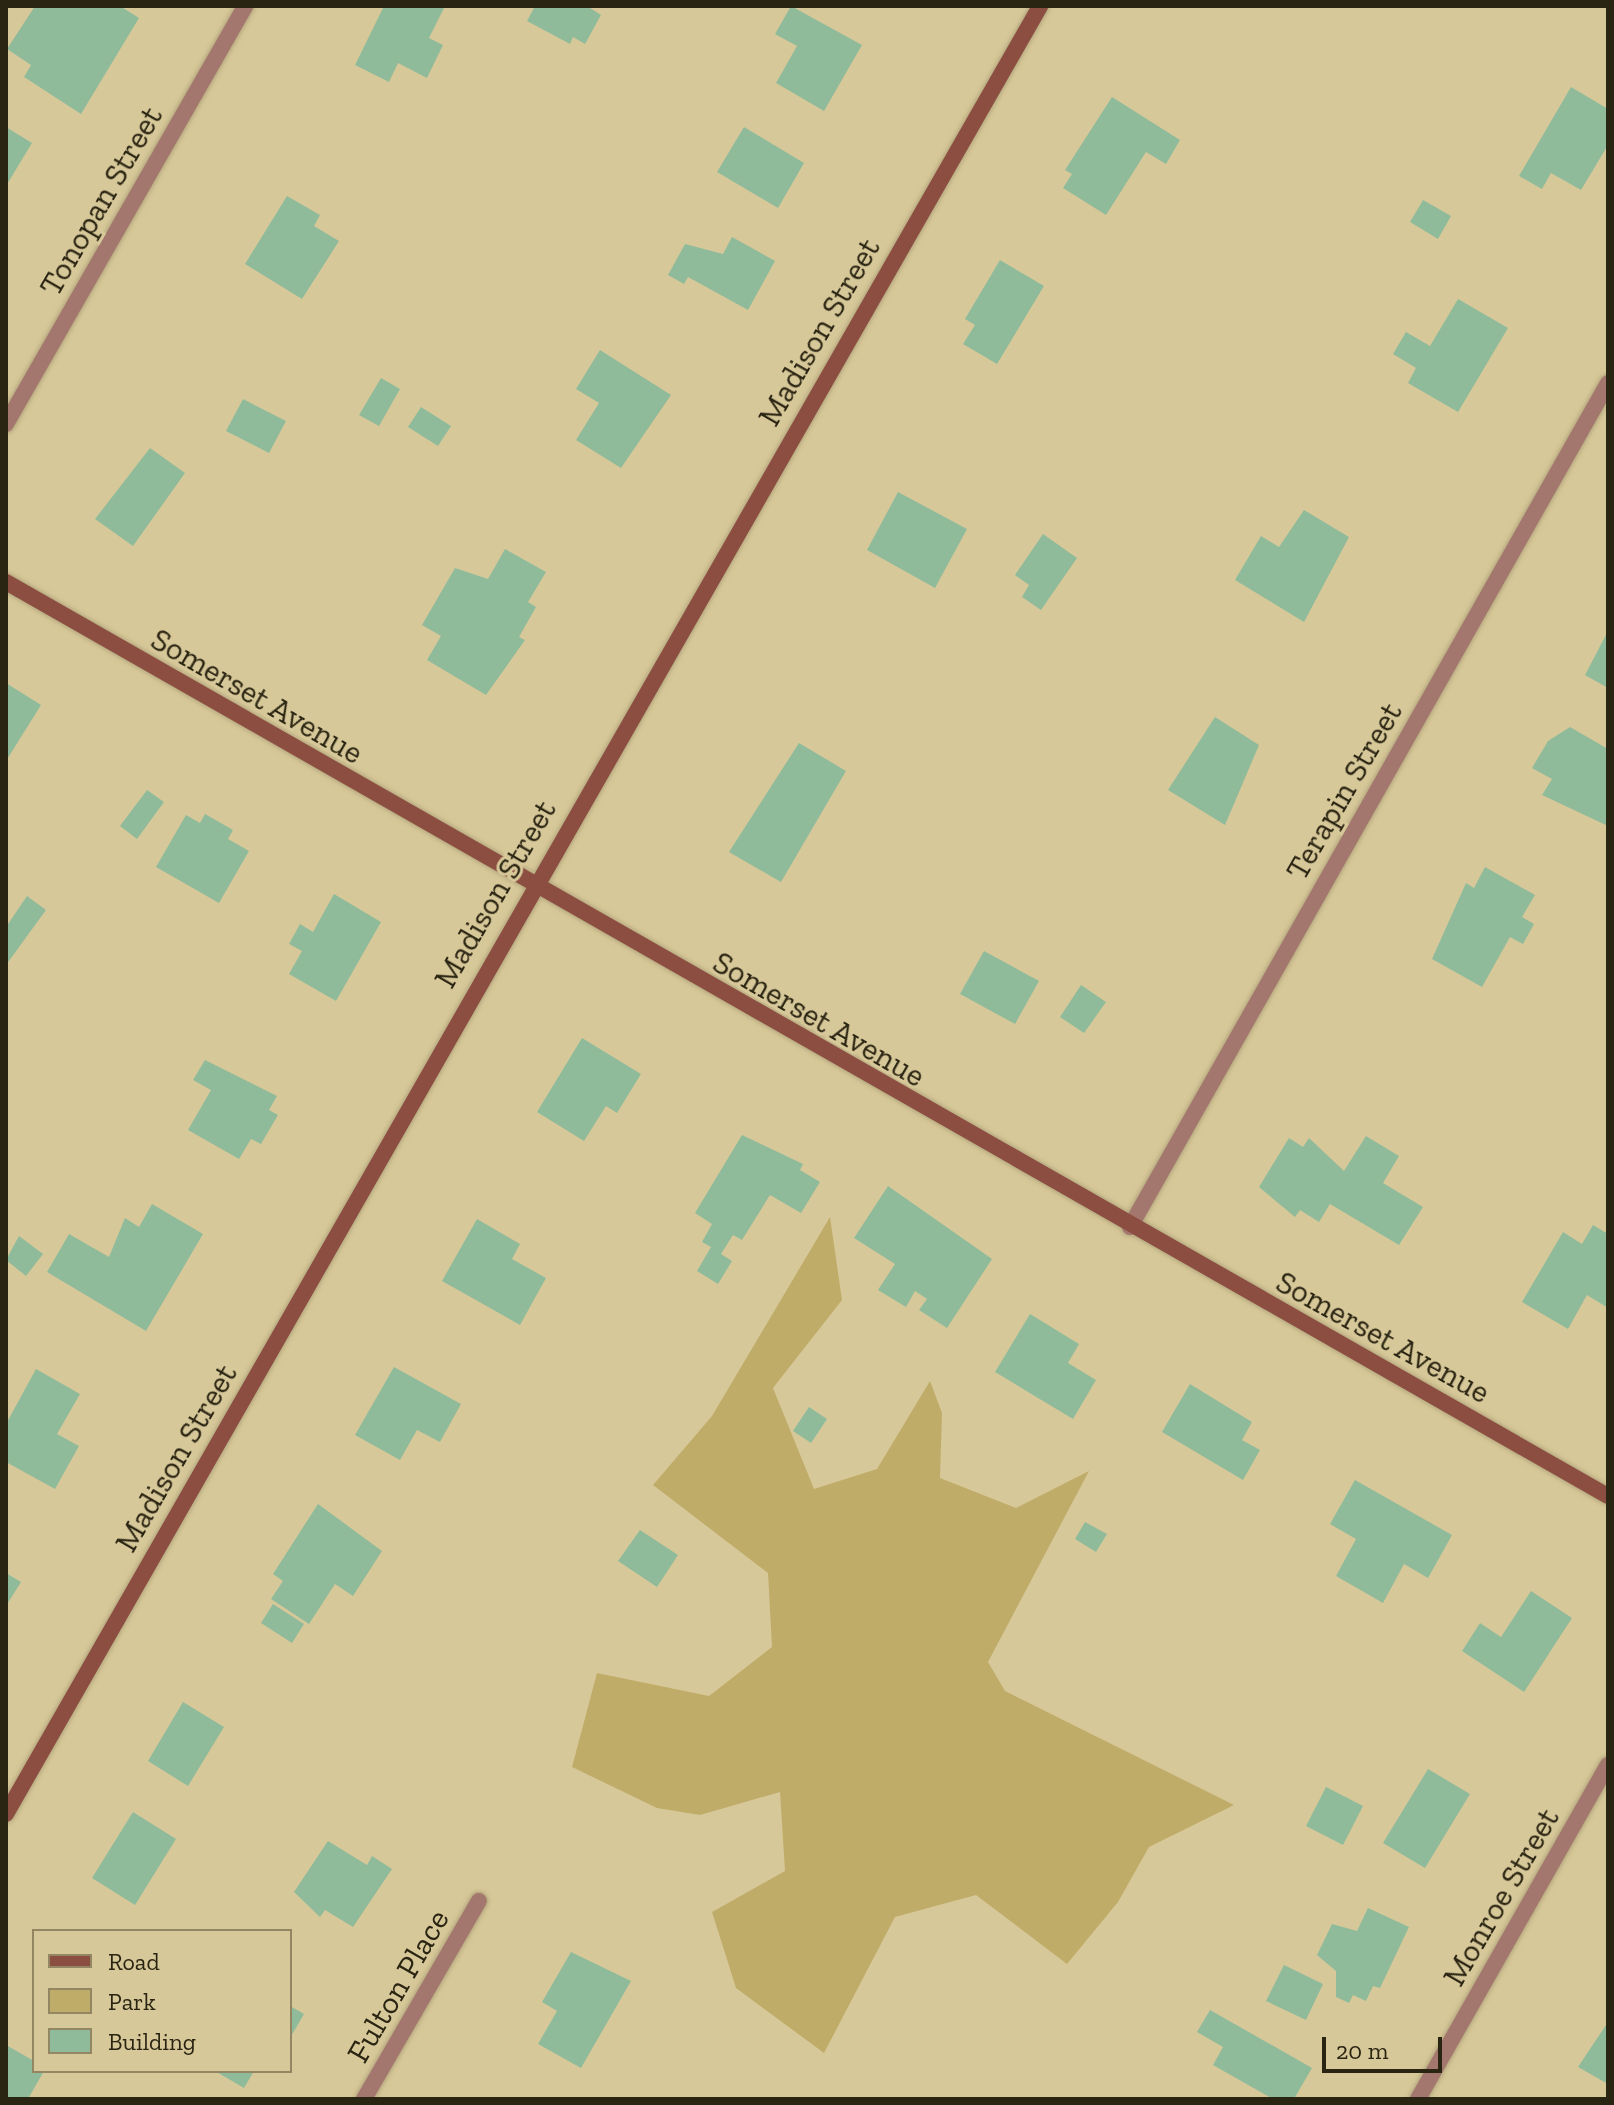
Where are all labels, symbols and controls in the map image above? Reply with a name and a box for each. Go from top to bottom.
street label: Tonopan Street [31,100,171,302]
street label: Madison Street [750,231,888,433]
street label: Somerset Avenue [144,620,370,772]
street label: Terapin Street [1278,696,1410,886]
street label: Madison Street [426,793,564,995]
street label: Somerset Avenue [706,943,932,1095]
street label: Somerset Avenue [1269,1262,1497,1412]
street label: Madison Street [107,1357,245,1559]
street label: Monroe Street [1435,1801,1567,1993]
street label: Fulton Place [339,1903,457,2069]
legend [32,1929,292,2073]
text: Road [108,1947,160,1976]
text: Park [108,1987,156,2016]
scale bar [1326,2021,1446,2071]
text: Building [108,2027,196,2056]
text: 20 m [1336,2036,1388,2065]

